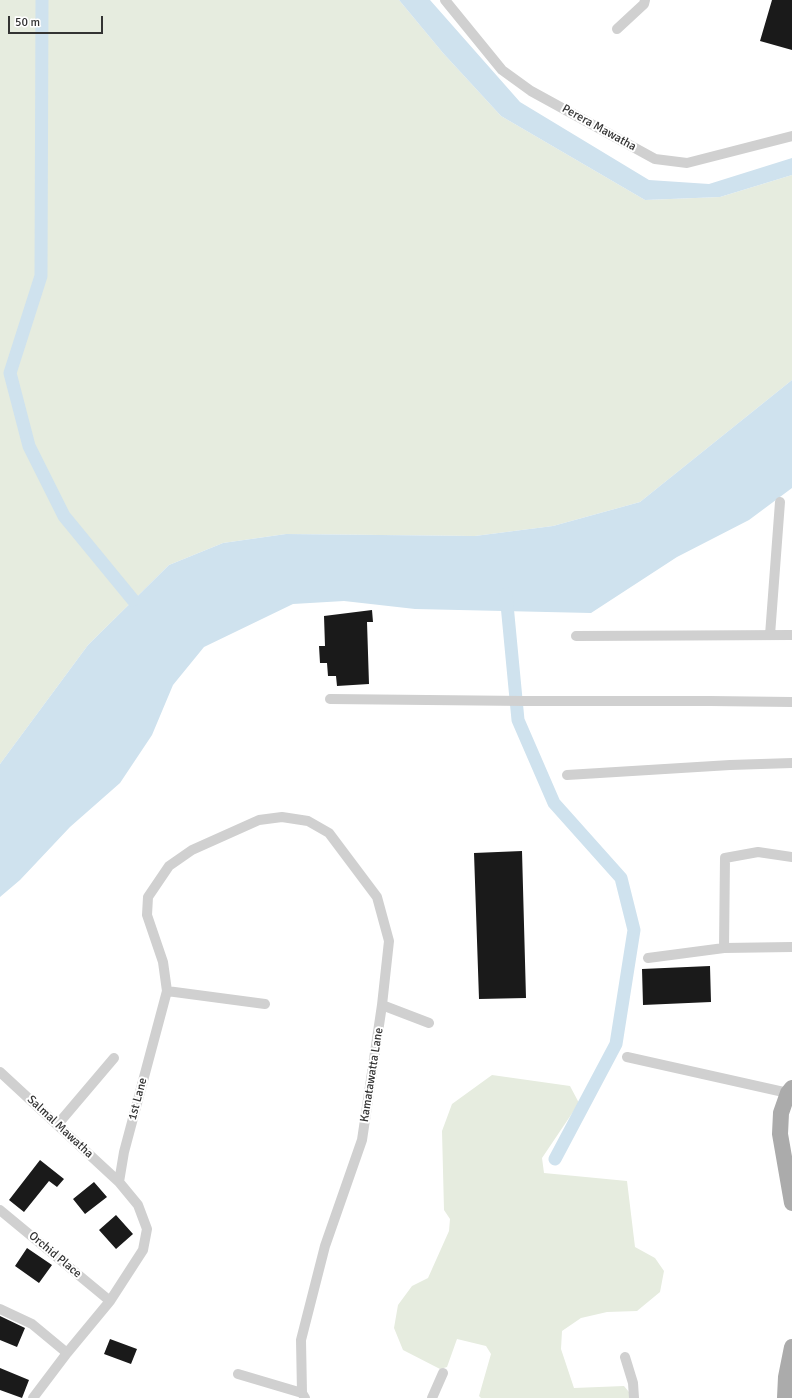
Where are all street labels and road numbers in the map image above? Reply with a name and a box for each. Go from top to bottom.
street label: Perera Mawatha [559,102,639,154]
street label: Kamatawatta Lane [357,1027,387,1123]
street label: 1st Lane [125,1076,151,1122]
street label: Salmal Mawatha [24,1093,96,1161]
street label: Orchid Place [26,1229,84,1281]

